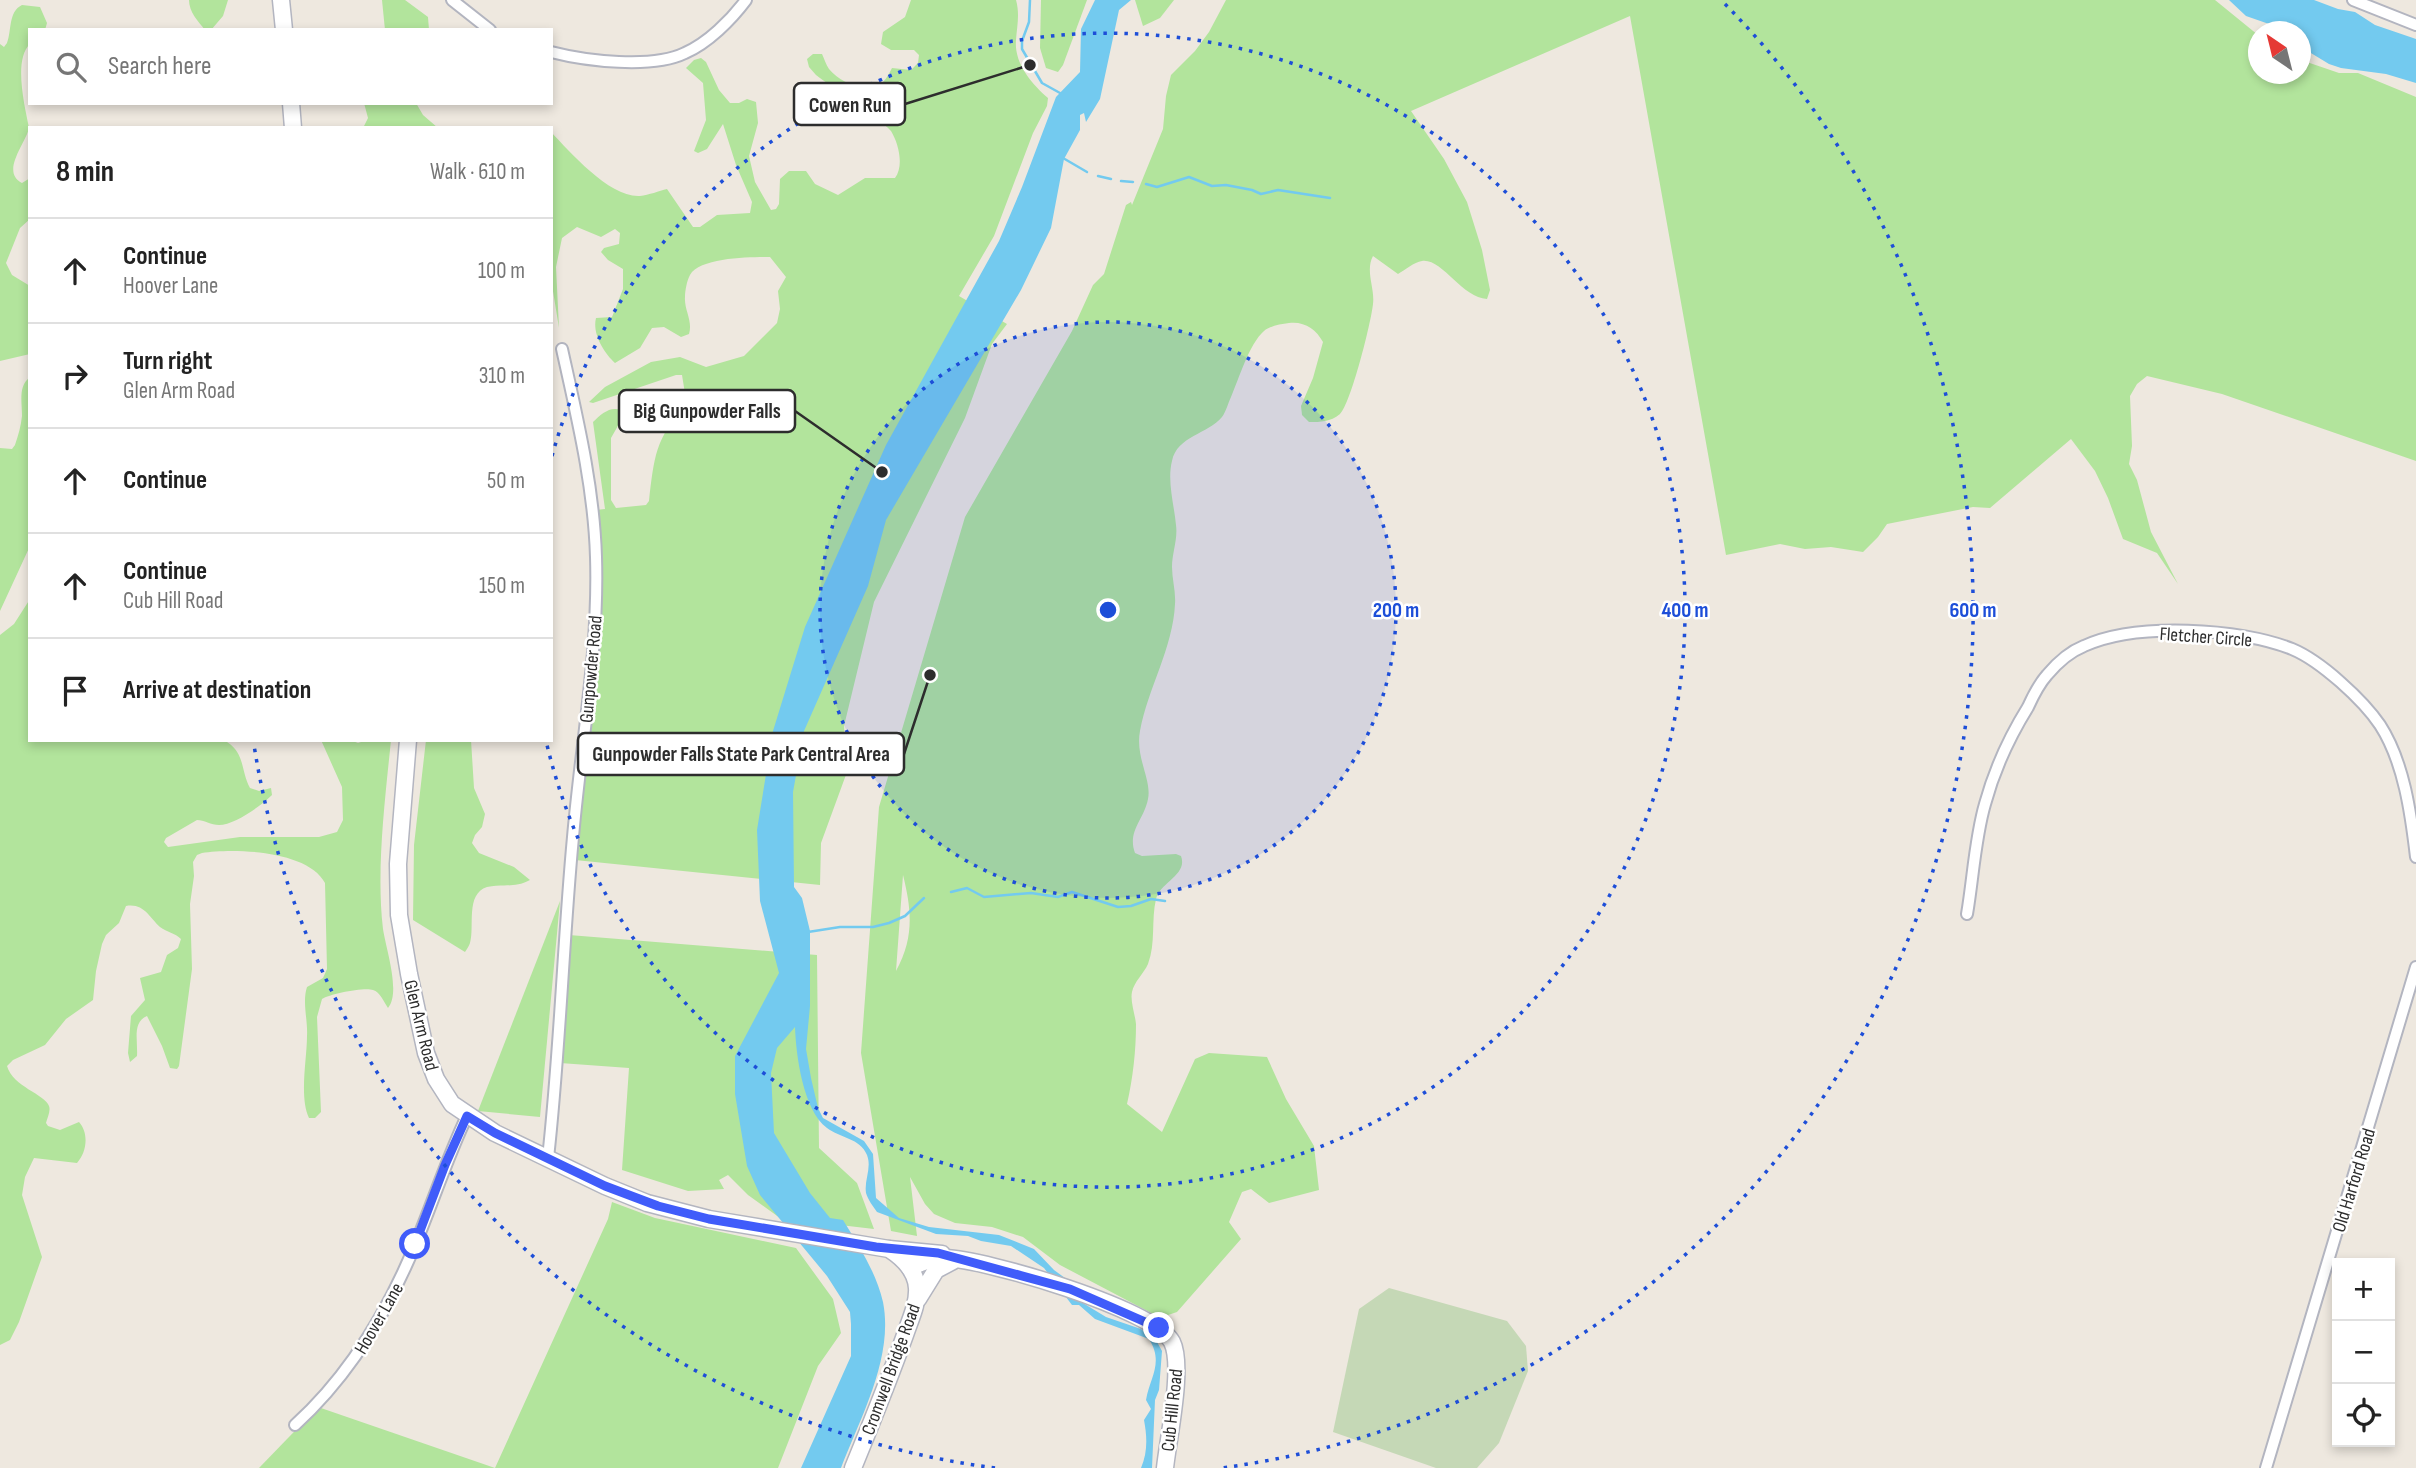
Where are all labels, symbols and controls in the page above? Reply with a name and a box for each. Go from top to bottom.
north arrow [2248,21,2311,84]
search box [28,28,553,105]
icon: search [52,48,90,86]
text: Search here [108,51,211,82]
callout: Cowen Run [794,83,905,125]
text: Cowen Run [809,93,891,118]
text: 8 min [56,154,114,190]
text: Walk · 610 m [430,158,525,186]
text: Continue [123,241,207,272]
icon: ahead [56,252,94,290]
text: 100 m [478,257,525,285]
text: Hoover Lane [123,272,218,300]
text: Turn right [123,346,212,377]
icon: right [56,357,94,395]
text: 310 m [479,362,525,390]
text: Glen Arm Road [123,377,235,405]
callout: Big Gunpowder Falls [619,390,795,432]
text: Big Gunpowder Falls [633,399,781,424]
icon: ahead [56,462,94,500]
text: Continue [123,465,207,496]
text: 50 m [487,467,525,495]
text: Continue [123,556,207,587]
icon: ahead [56,567,94,605]
text: 150 m [479,572,525,600]
text: Cub Hill Road [123,587,223,615]
centre of rings [1096,598,1120,622]
text: 200 m [1373,598,1419,623]
text: 400 m [1662,598,1708,623]
text: 600 m [1949,598,1997,623]
street label: Gunpowder Road [575,615,608,724]
street label: Fletcher Circle [2159,623,2253,652]
icon: arrive [56,672,94,710]
text: Arrive at destination [123,675,311,706]
callout: Gunpowder Falls State Park Central Area [578,733,904,775]
text: Gunpowder Falls State Park Central Area [592,742,890,767]
street label: Glen Arm Road [398,978,443,1073]
street label: Old Harford Road [2328,1126,2381,1235]
route start [399,1228,430,1259]
map controls [2332,1258,2395,1447]
button: + [2332,1258,2395,1321]
street label: Hoover Lane [350,1279,409,1359]
street label: Cromwell Bridge Road [857,1301,926,1438]
route end [1143,1312,1174,1343]
button: − [2332,1321,2395,1384]
street label: Cub Hill Road [1157,1368,1188,1453]
button: locate [2332,1384,2395,1447]

